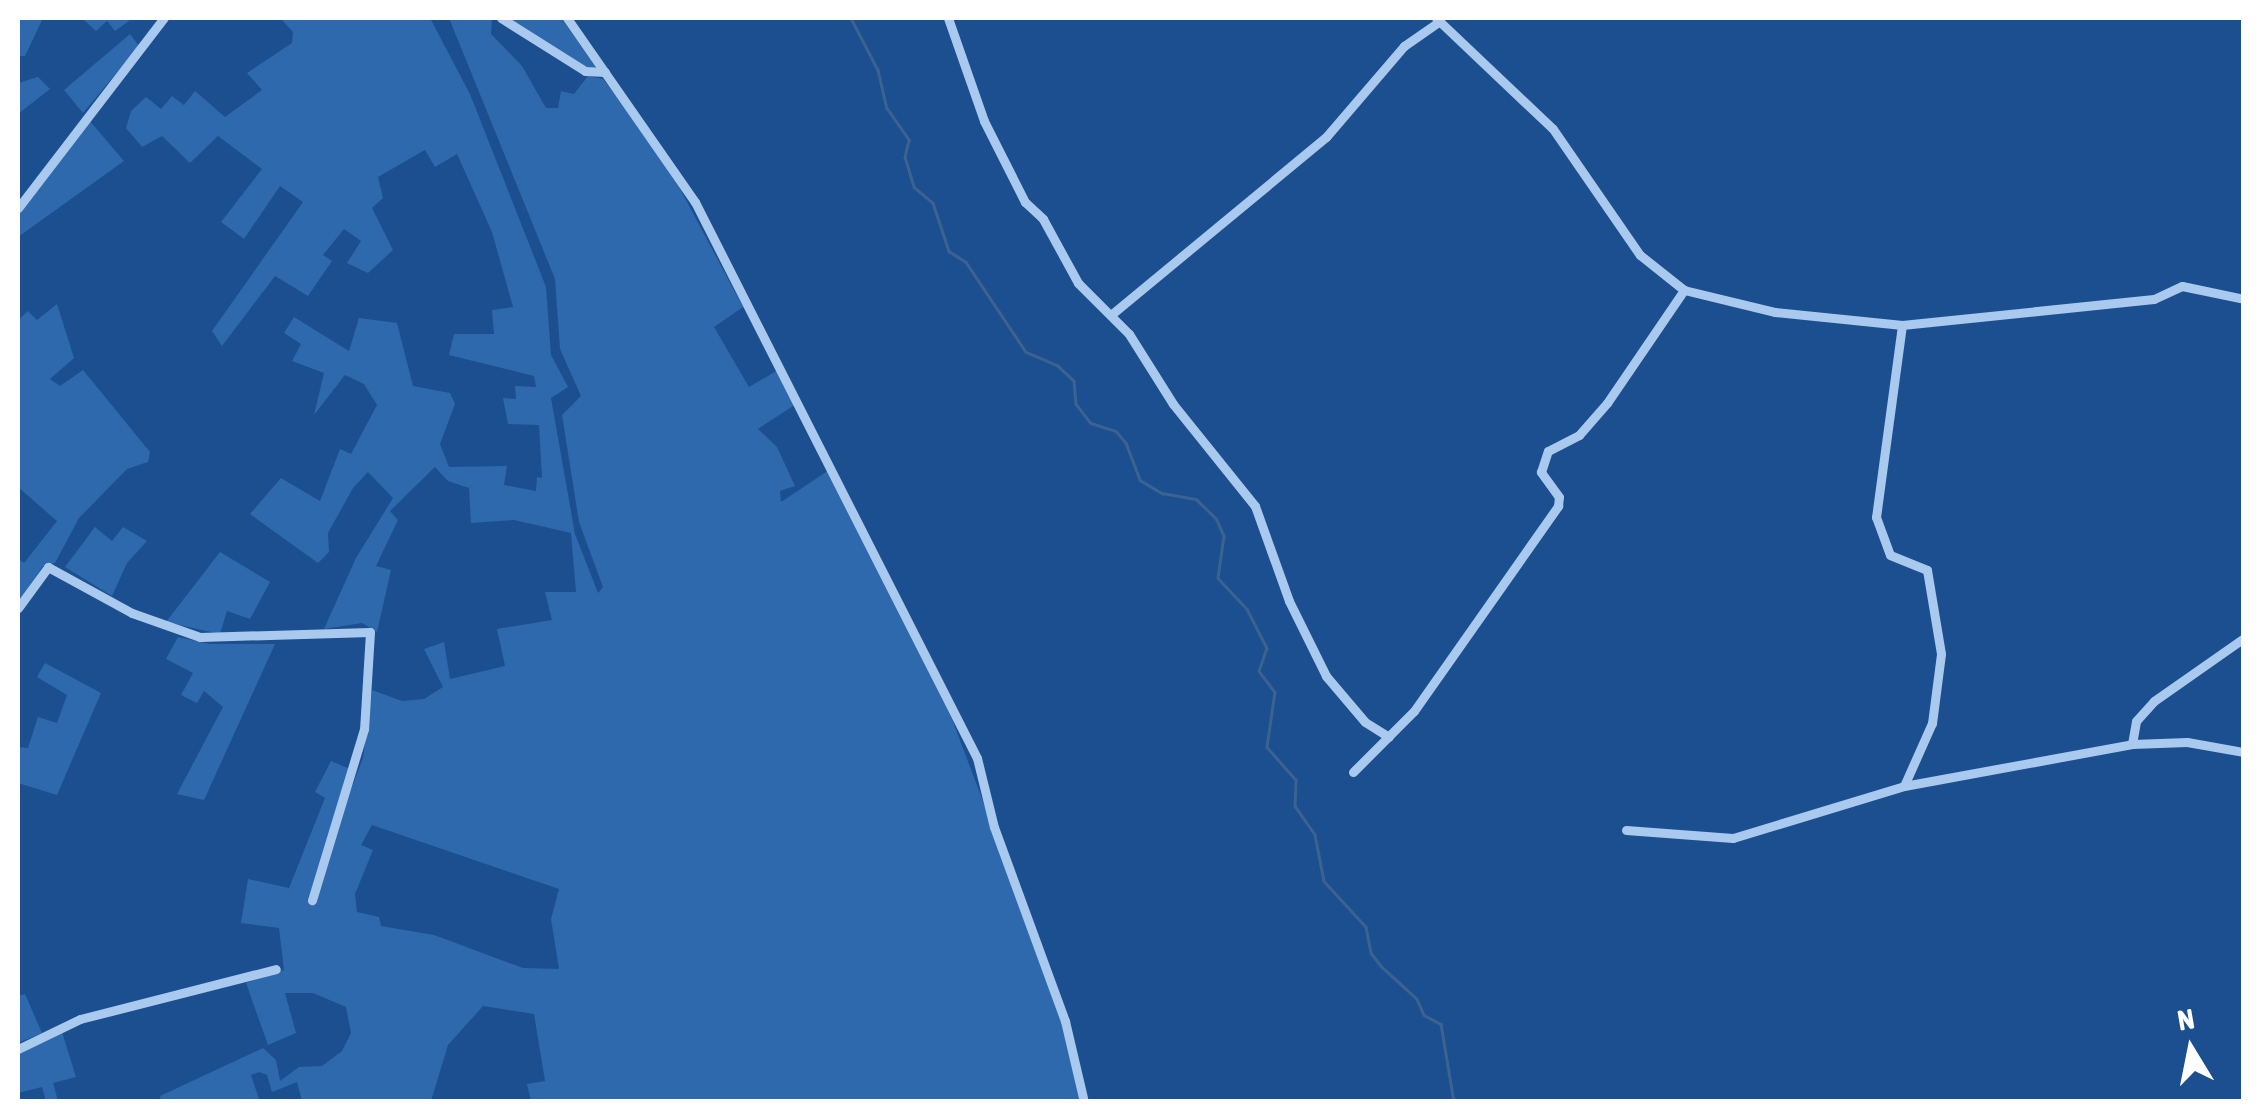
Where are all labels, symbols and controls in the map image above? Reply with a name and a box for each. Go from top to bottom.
north arrow [2141,999,2241,1099]
text: N [2175,1002,2197,1037]

